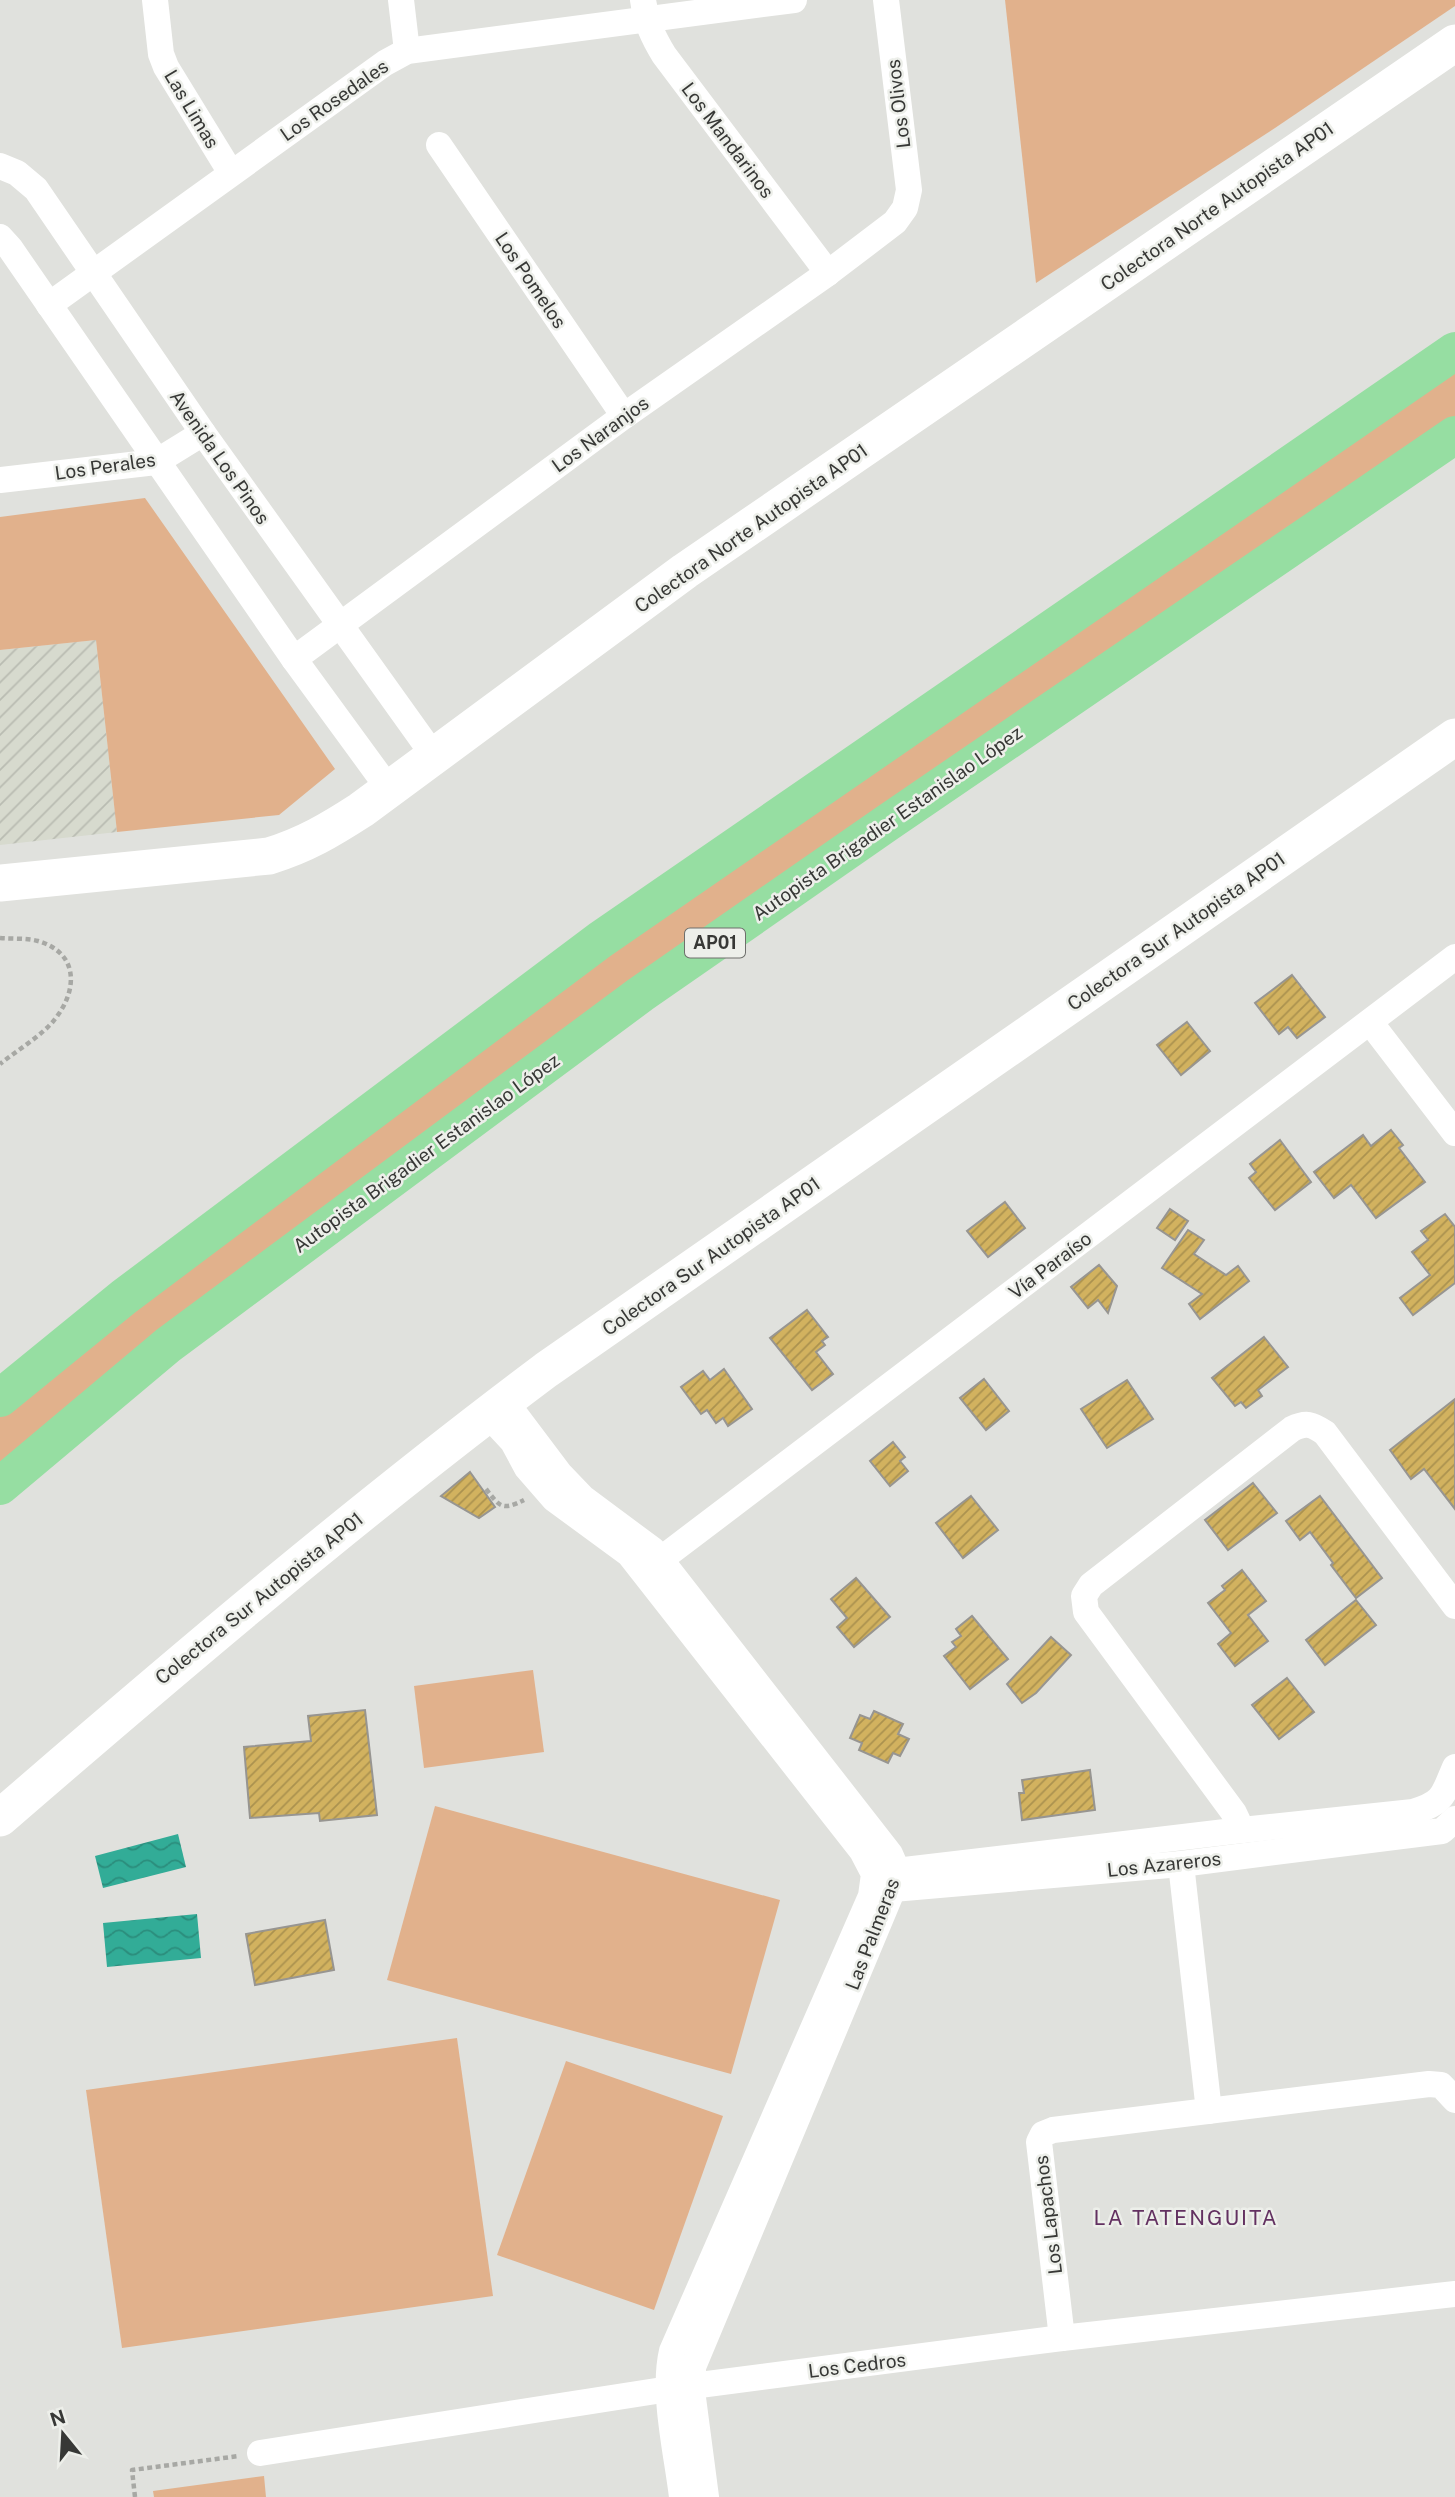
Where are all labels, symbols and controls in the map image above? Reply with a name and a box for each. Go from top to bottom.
street label: Los Rosedales [276,55,392,145]
street label: Los Olivos [882,58,914,150]
street label: Las Limas [160,66,224,152]
street label: Los Mandarinos [677,78,779,202]
street label: Colectora Norte Autopista AP01 [1096,117,1338,295]
street label: Los Pomelos [491,228,571,332]
street label: Avenida Los Pinos [166,386,274,528]
street label: Los Naranjos [547,392,653,476]
street label: Colectora Norte Autopista AP01 [630,439,872,617]
street label: Los Perales [53,448,157,484]
street label: Autopista Brigadier Estanislao López [748,721,1026,925]
street label: Colectora Sur Autopista AP01 [1063,847,1289,1015]
road number: AP01 [685,928,745,958]
street label: Autopista Brigadier Estanislao López [289,1049,563,1257]
street label: Colectora Sur Autopista AP01 [598,1172,824,1340]
street label: Vía Paraíso [1005,1227,1095,1303]
street label: Colectora Sur Autopista AP01 [151,1507,367,1689]
street label: Los Azareros [1106,1847,1222,1881]
street label: Las Palmeras [841,1875,903,1993]
street label: Los Lapachos [1030,2154,1066,2276]
district label: LA TATENGUITA [1093,2205,1279,2230]
street label: Los Cedros [807,2348,907,2382]
north arrow [28,2399,98,2469]
text: N [47,2405,68,2431]

